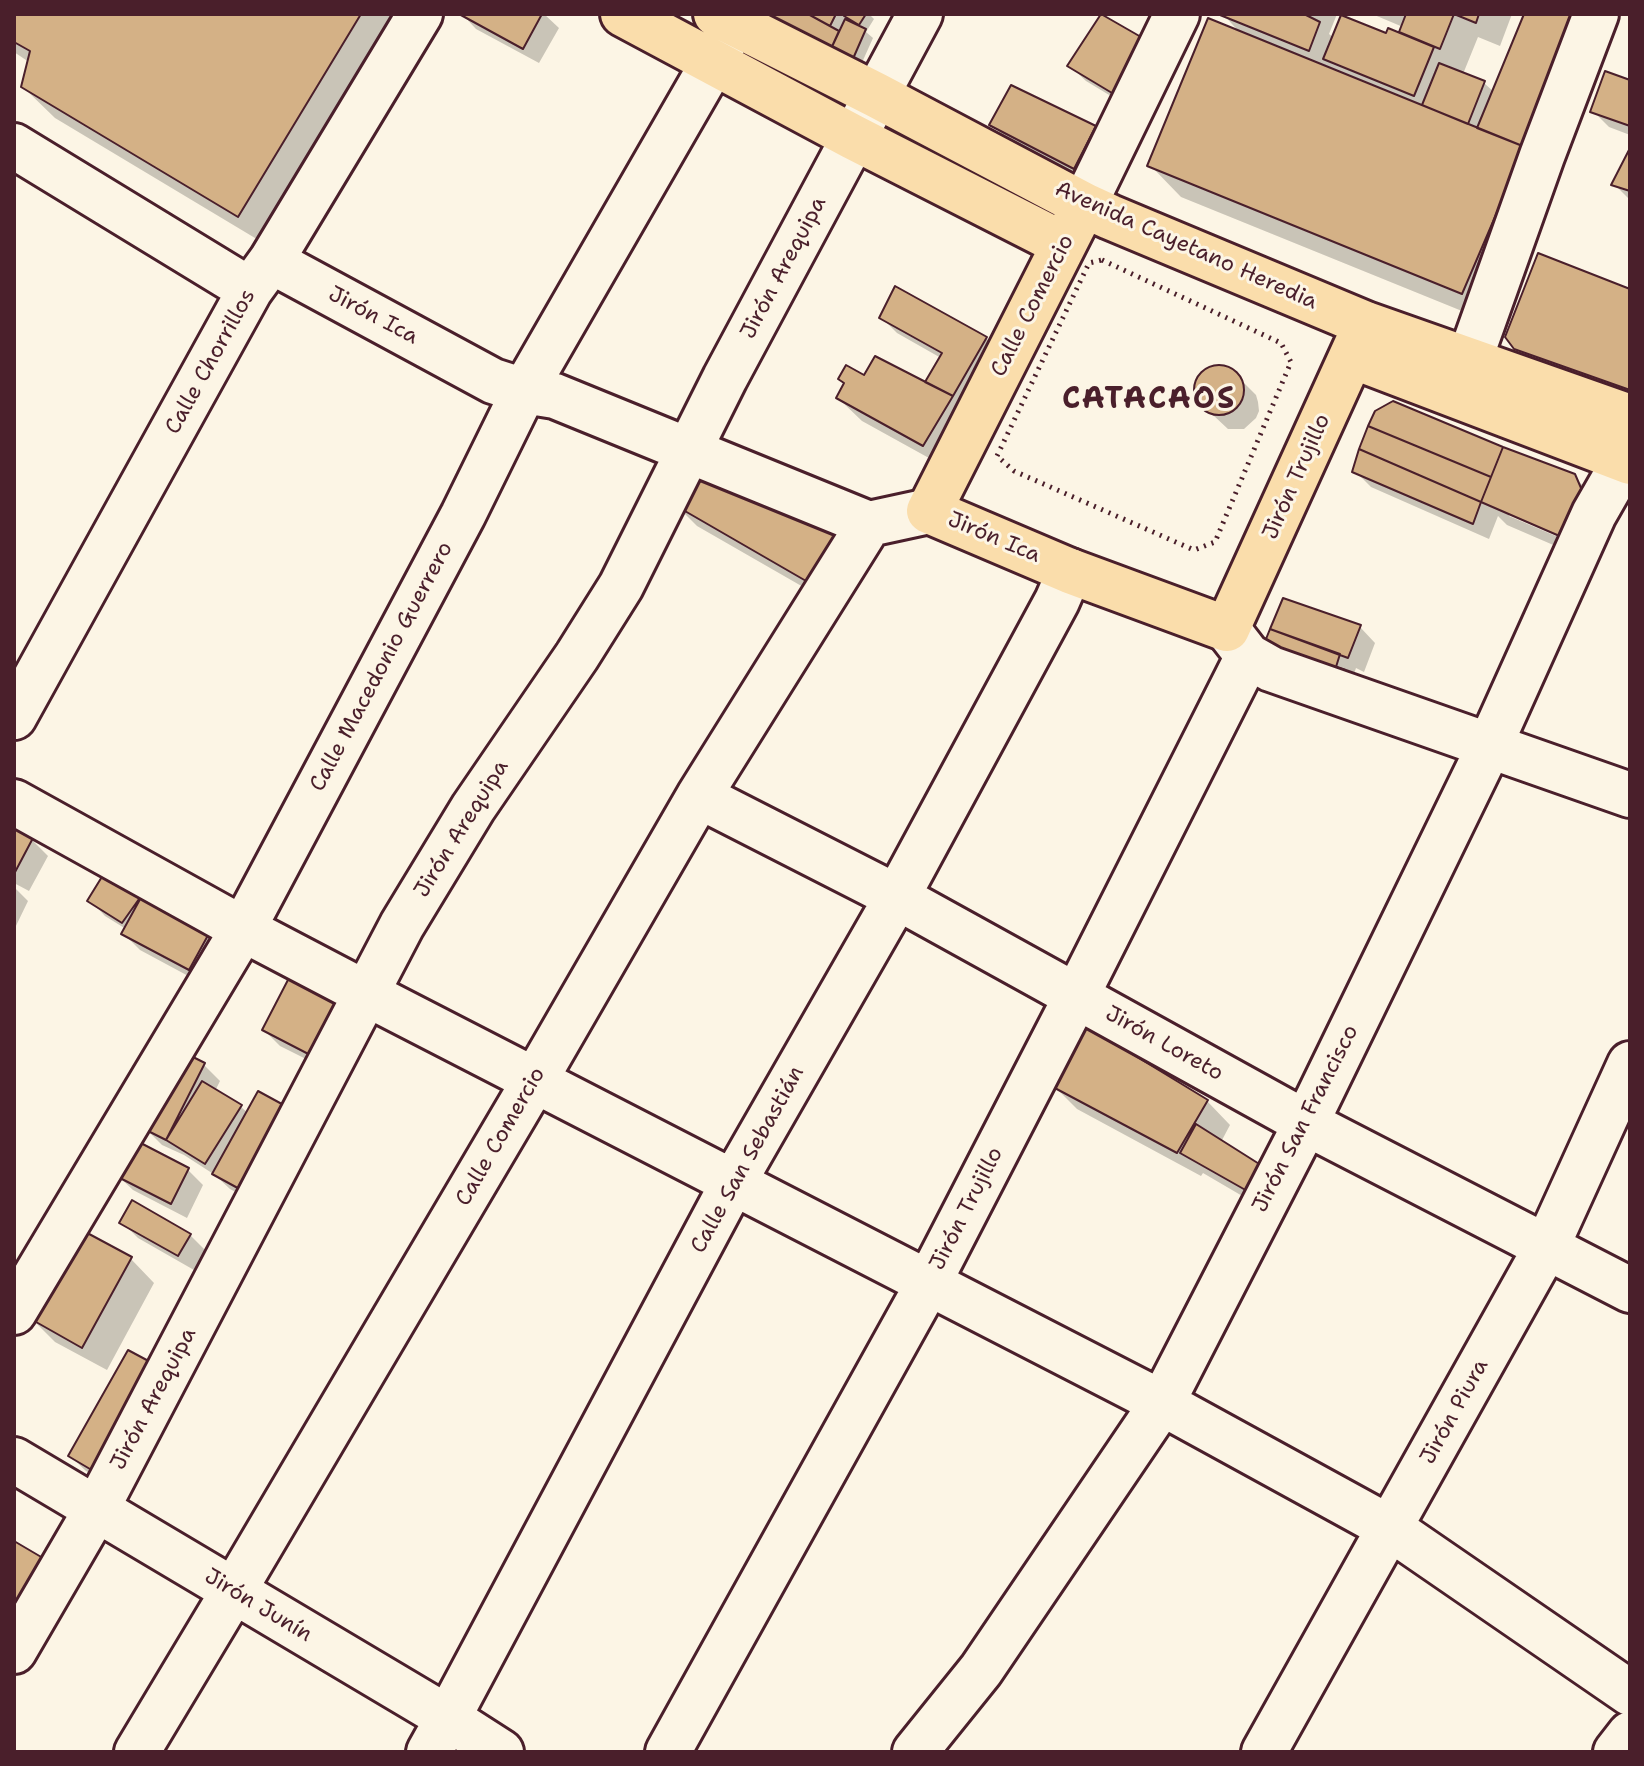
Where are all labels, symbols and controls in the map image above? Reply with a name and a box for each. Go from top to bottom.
street label: Avenida Cayetano Heredia [1051,176,1321,316]
street label: Jirón Arequipa [735,192,833,344]
street label: Calle Comercio [986,231,1080,381]
street label: Jirón Ica [324,281,422,351]
street label: Calle Chorrillos [160,285,262,439]
district label: CATACAOS [1062,382,1236,418]
street label: Jirón Trujillo [1258,410,1336,544]
street label: Jirón Ica [944,507,1044,569]
street label: Calle Macedonio Guerrero [305,538,459,796]
street label: Jirón Arequipa [409,755,515,903]
street label: Jirón Loreto [1101,1001,1227,1087]
street label: Jirón San Francisco [1247,1021,1365,1217]
street label: Calle San Sebastián [686,1062,810,1258]
street label: Calle Comercio [451,1063,551,1211]
street label: Jirón Trujillo [925,1143,1009,1275]
street label: Jirón Arequipa [105,1323,203,1475]
street label: Jirón Piura [1415,1355,1495,1469]
street label: Jirón Junín [200,1564,316,1648]

